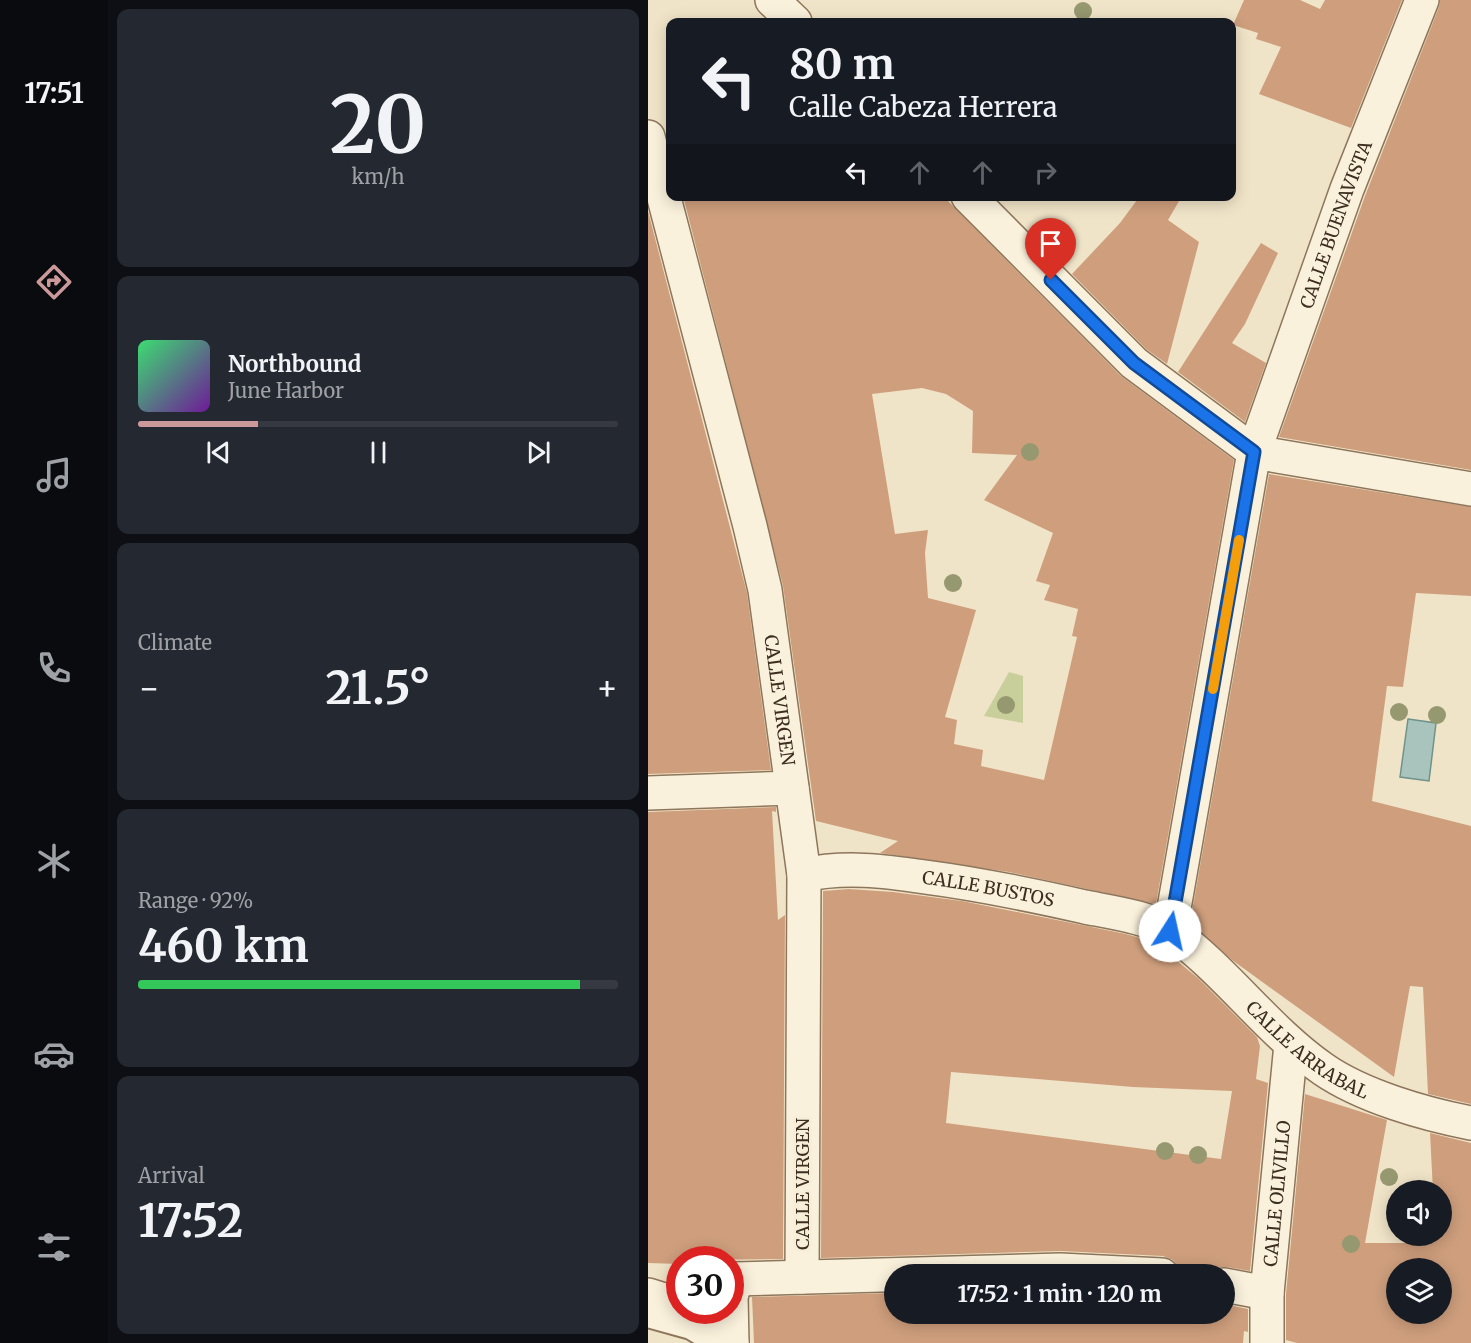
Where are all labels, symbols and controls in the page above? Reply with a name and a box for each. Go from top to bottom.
text: 80 m [789,38,895,90]
icon: left [690,42,768,120]
text: 17:51 [24,76,84,110]
text: 20 [330,76,426,174]
text: Calle Cabeza Herrera [789,90,1058,124]
street label: CALLE BUENAVISTA [1294,137,1377,311]
icon: left [840,156,873,189]
icon: ahead [903,156,936,189]
icon: ahead [966,156,999,189]
icon: right [1029,156,1062,189]
text: km/h [352,164,404,189]
pin [1025,218,1076,280]
icon: arrive [1034,227,1067,260]
icon: directions [33,261,75,303]
text: Northbound [228,350,361,378]
text: June Harbor [228,378,344,403]
icon: previous [202,436,235,469]
icon: pause [362,436,395,469]
icon: next [522,436,555,469]
icon: music [33,454,75,496]
text: Climate [138,630,212,655]
street label: CALLE VIRGEN [760,633,800,767]
icon: phone [33,647,75,689]
text: 21.5° [326,660,430,716]
text: − [138,668,160,709]
text: + [596,668,618,709]
icon: climate [33,840,75,882]
street label: CALLE BUSTOS [921,865,1057,911]
text: Range · 92% [138,888,253,913]
position arrow [1138,899,1202,963]
text: 460 km [138,918,309,974]
street label: CALLE ARRABAL [1242,995,1372,1103]
icon: car [33,1033,75,1075]
street label: CALLE VIRGEN [791,1118,814,1250]
street label: CALLE OLIVILLO [1258,1119,1295,1268]
text: Arrival [138,1163,205,1188]
map controls [1386,1180,1452,1324]
button: sound [1386,1180,1452,1246]
text: 17:52 [138,1193,243,1249]
icon: filters [33,1226,75,1268]
speed limit sign: 30 [666,1246,744,1324]
button: layers [1386,1258,1452,1324]
text: 17:52 · 1 min · 120 m [957,1280,1162,1308]

